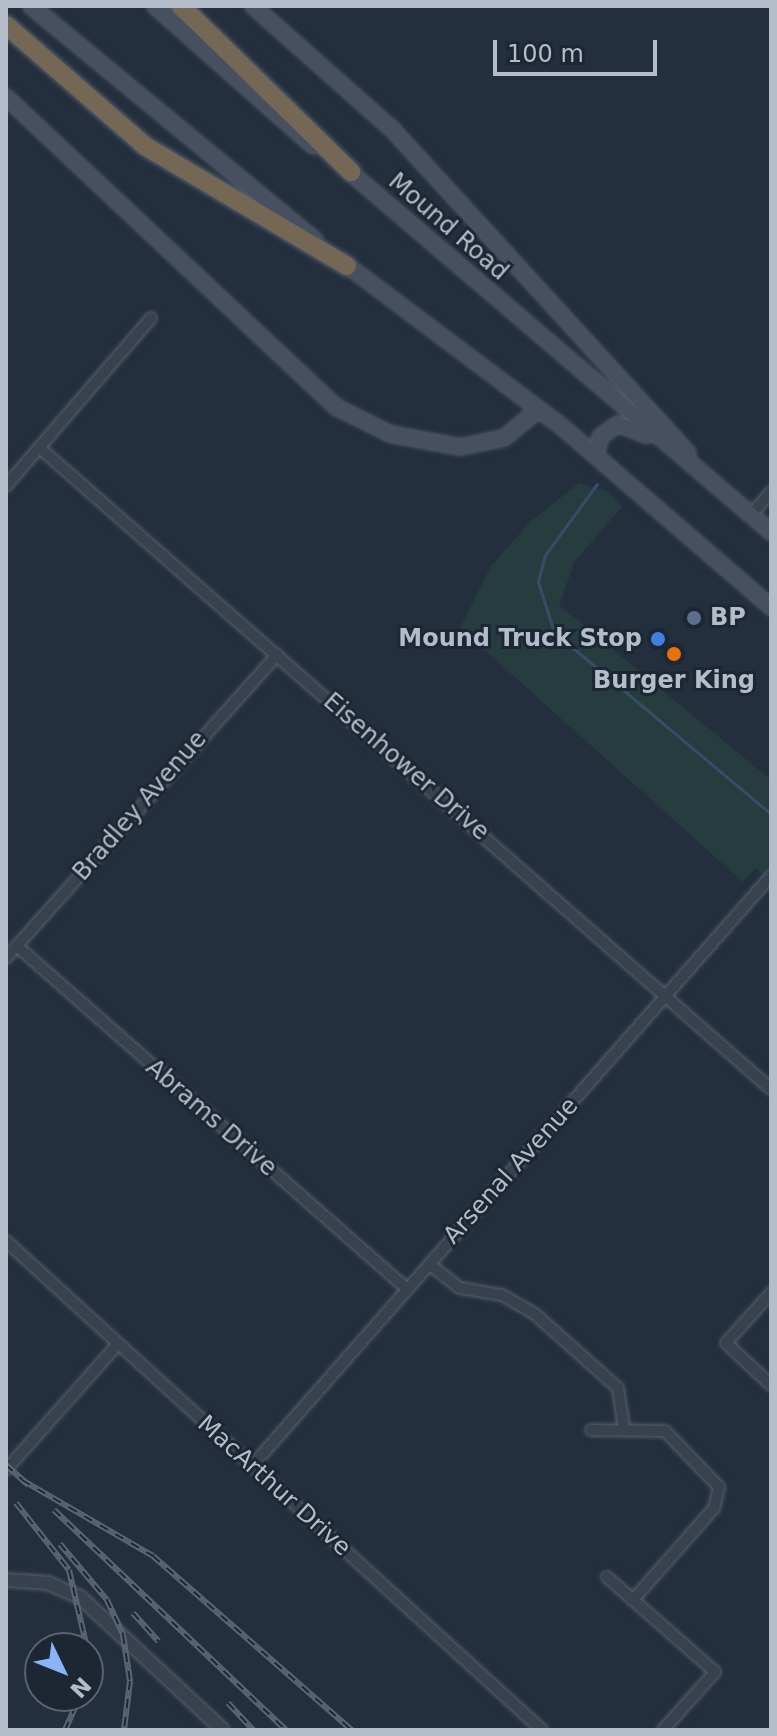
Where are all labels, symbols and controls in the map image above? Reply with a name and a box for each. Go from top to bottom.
scale bar [497,24,661,74]
text: 100 m [507,40,584,68]
street label: Mound Road [382,167,514,287]
place label: BP [710,604,746,632]
marker: BP [685,609,703,627]
place label: Mound Truck Stop [398,625,642,653]
marker: Mound Truck Stop [649,630,667,648]
marker: Burger King [665,645,683,663]
place label: Burger King [593,667,755,695]
street label: Eisenhower Drive [317,687,495,847]
street label: Bradley Avenue [67,725,213,887]
street label: Abrams Drive [140,1053,282,1183]
street label: Arsenal Avenue [438,1092,584,1250]
street label: MacArthur Drive [191,1410,357,1562]
north arrow [24,1632,104,1712]
text: N [65,1672,96,1703]

